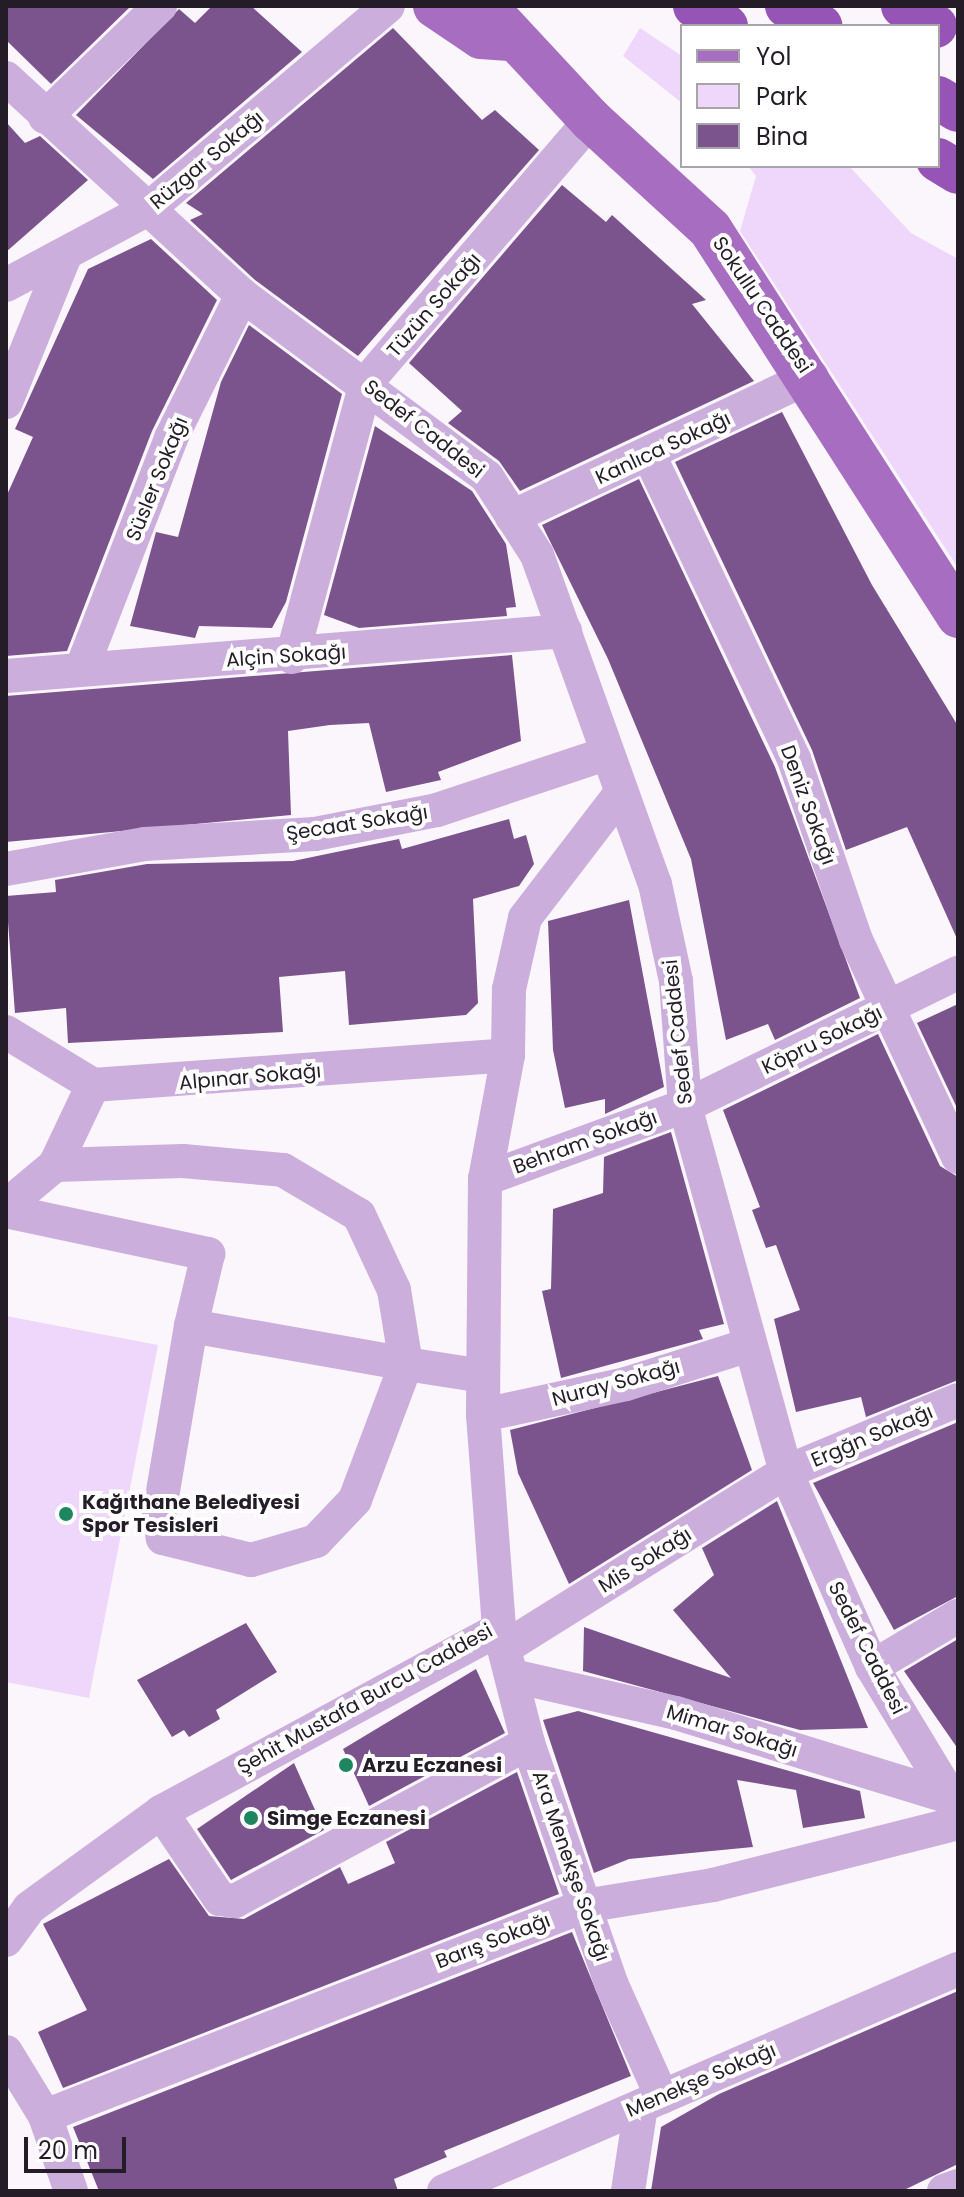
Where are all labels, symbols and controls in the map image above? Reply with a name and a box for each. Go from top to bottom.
legend [680,24,940,168]
text: Yol [756,40,791,73]
text: Park [756,80,807,113]
street label: Rüzgar Sokağı [145,106,269,214]
text: Bina [756,120,808,153]
street label: Sokullu Caddesi [707,232,817,378]
street label: Tüzün Sokağı [382,248,486,362]
street label: Sedef Caddesi [359,375,489,483]
street label: Kanlıca Sokağı [592,406,734,490]
street label: Süsler Sokağı [121,413,193,545]
street label: Alçin Sokağı [225,640,347,672]
street label: Deniz Sokağı [775,742,841,868]
street label: Şecaat Sokağı [285,800,429,846]
street label: Sedef Caddesi [658,958,698,1106]
street label: Köpru Sokağı [758,1001,886,1079]
street label: Alpınar Sokağı [178,1059,322,1095]
street label: Behram Sokağı [510,1105,660,1179]
street label: Nuray Sokağı [550,1354,682,1412]
street label: Ergğn Sokağı [808,1400,936,1472]
place label: Kağıthane Belediyesi Spor Tesisleri [82,1490,300,1537]
marker: Kağıthane Belediyesi Spor Tesisleri [57,1505,75,1523]
street label: Mis Sokağı [594,1522,696,1598]
street label: Sedef Caddesi [823,1578,911,1718]
street label: Şehit Mustafa Burcu Caddesi [233,1619,497,1779]
street label: Mimar Sokağı [664,1700,800,1762]
place label: Arzu Eczanesi [362,1753,502,1777]
marker: Arzu Eczanesi [337,1756,355,1774]
street label: Ara Menekşe Sokağı [527,1768,615,1964]
place label: Simge Eczanesi [267,1806,426,1830]
marker: Simge Eczanesi [242,1809,260,1827]
street label: Barış Sokağı [432,1908,554,1974]
street label: Menekşe Sokağı [623,2038,779,2122]
scale bar [28,2121,130,2171]
text: 20 m [38,2134,98,2167]

